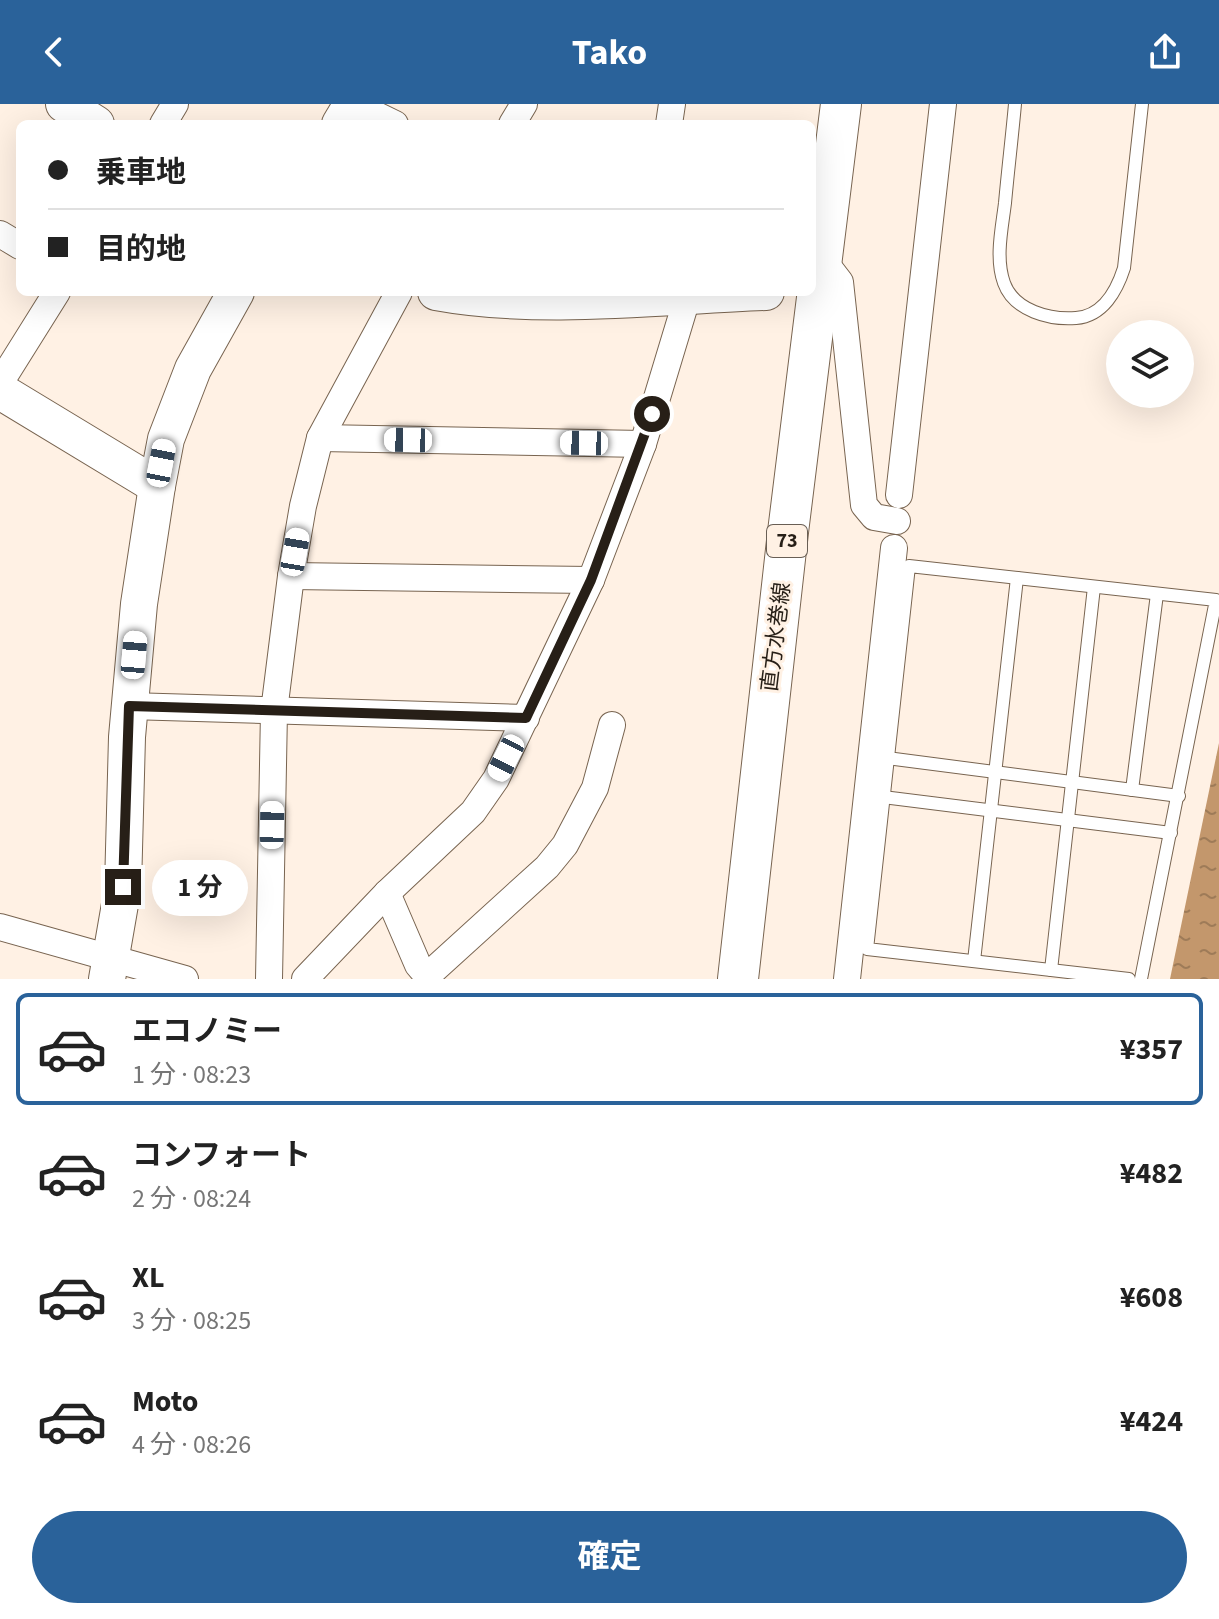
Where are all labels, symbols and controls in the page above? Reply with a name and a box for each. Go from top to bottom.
text: Tako [572,27,647,78]
icon: back [32,30,76,74]
icon: share [1143,30,1187,74]
text: 乗車地 [96,151,186,194]
text: 目的地 [96,228,186,271]
map controls [1106,320,1194,408]
button: layers [1106,320,1194,408]
route start [634,396,670,432]
car [384,428,432,452]
car [560,431,608,455]
car [145,437,177,489]
road number: 73 [767,525,807,557]
car [279,526,311,578]
street label: 直方水巻線 [753,580,799,694]
car [120,630,148,680]
car [484,731,528,785]
car [260,801,284,849]
callout: 1 分 [151,859,247,915]
route end [105,869,141,905]
text: 1 分 [178,869,222,906]
text: エコノミー [132,1010,282,1053]
icon: car [36,1013,108,1085]
text: ¥357 [1120,1028,1183,1071]
text: 1 分 · 08:23 [132,1056,251,1093]
text: コンフォート [132,1134,311,1177]
icon: car [36,1137,108,1209]
text: ¥482 [1120,1152,1183,1195]
text: 2 分 · 08:24 [132,1180,251,1217]
text: XL [132,1256,165,1299]
icon: car [36,1261,108,1333]
text: ¥608 [1120,1276,1183,1319]
text: 3 分 · 08:25 [132,1302,251,1339]
text: Moto [132,1380,198,1423]
icon: car [36,1385,108,1457]
text: ¥424 [1120,1400,1183,1443]
text: 4 分 · 08:26 [132,1426,251,1463]
button: 確定 [32,1511,1187,1603]

